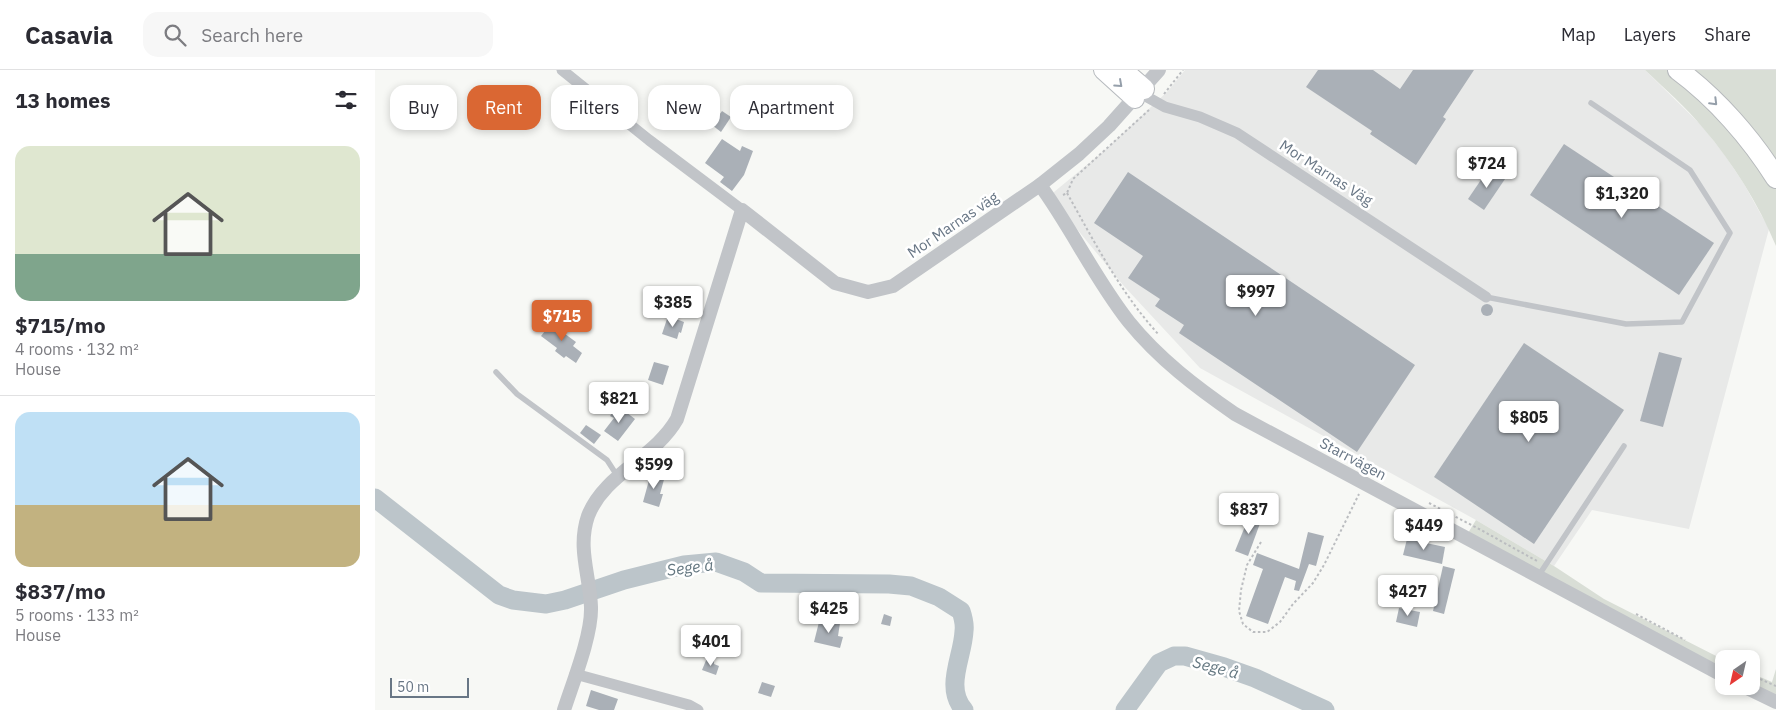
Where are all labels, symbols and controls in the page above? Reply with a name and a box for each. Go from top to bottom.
search box [143,12,493,57]
text: Casavia [25,19,113,51]
icon: search [161,21,189,49]
text: Search here [201,23,303,47]
text: Map [1561,23,1596,46]
text: Layers [1624,23,1676,46]
text: Share [1704,23,1751,46]
one-way arrow [1113,79,1122,88]
chip: Buy [390,85,457,130]
chip: Rent [467,85,541,130]
chip: Filters [551,85,638,130]
chip: New [648,85,720,130]
chip: Apartment [730,85,853,130]
text: 13 homes [15,86,111,114]
icon: filters [332,86,360,114]
one-way arrow [1708,97,1717,106]
street label: Mor Marnas Väg [1276,135,1377,210]
pin: $724 [1457,146,1517,189]
text: $724 [1468,153,1506,173]
pin: $1,320 [1581,176,1663,219]
icon: home [143,179,233,269]
text: $1,320 [1596,183,1648,203]
street label: Mor Marnas väg [904,187,1002,262]
pin: $997 [1226,274,1286,317]
text: $997 [1237,281,1275,301]
pin: $385 [643,286,703,328]
text: $385 [654,292,692,312]
pin: $715 [532,300,592,342]
text: $715 [543,306,581,326]
text: $715/mo [15,311,106,339]
text: 4 rooms · 132 m² [15,339,139,359]
text: House [15,359,61,379]
pin: $821 [589,382,649,424]
text: $821 [600,388,638,408]
pin: $805 [1499,400,1559,443]
text: $805 [1510,407,1548,427]
street label: Starrvägen [1317,433,1390,484]
icon: home [143,444,233,534]
pin: $599 [624,448,684,490]
text: $599 [635,454,673,474]
pin: $837 [1219,492,1279,535]
text: $837 [1230,499,1268,519]
pin: $449 [1394,508,1454,551]
text: $449 [1405,515,1443,535]
water label: Sege å [666,554,714,580]
pin: $427 [1378,574,1438,617]
text: $837/mo [15,577,106,605]
text: $427 [1389,581,1427,601]
pin: $425 [799,592,859,634]
text: $425 [810,598,848,618]
text: 5 rooms · 133 m² [15,605,139,625]
pin: $401 [681,624,741,667]
text: House [15,625,61,645]
text: $401 [692,631,730,651]
north arrow [1715,650,1760,695]
map controls [1715,650,1760,695]
water label: Sege å [1191,651,1241,683]
scale bar [390,675,469,698]
text: 50 m [397,678,429,696]

